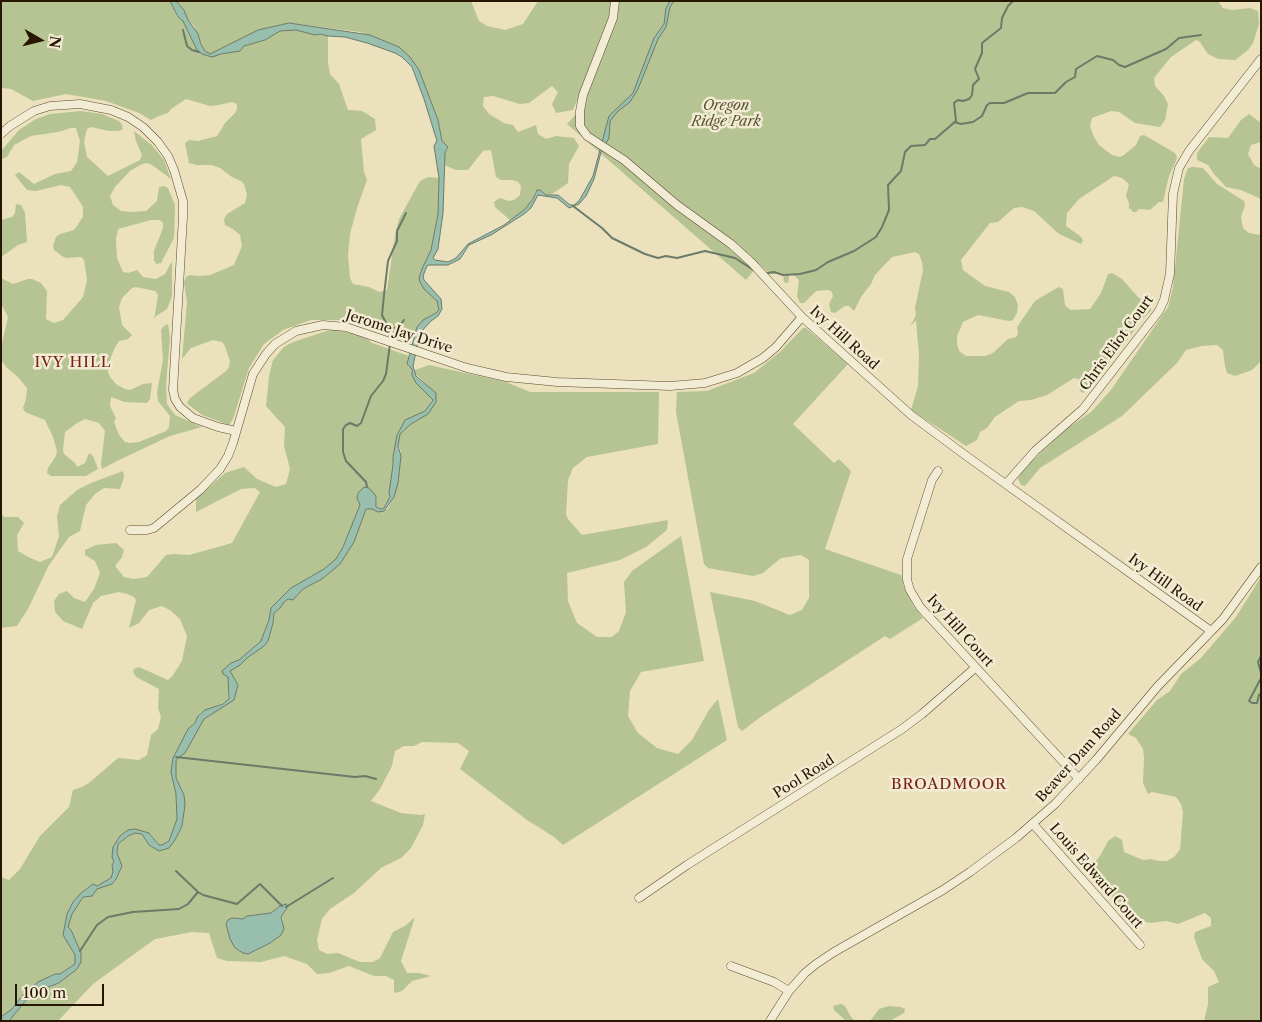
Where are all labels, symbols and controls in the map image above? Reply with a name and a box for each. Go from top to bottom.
north arrow [15,15,65,65]
text: N [45,35,65,49]
park label: Oregon Ridge Park [691,98,761,130]
street label: Chris Eliot Court [1077,292,1157,394]
street label: Ivy Hill Road [806,303,882,373]
street label: Jerome Jay Drive [344,307,454,357]
district label: IVY HILL [33,354,113,372]
street label: Ivy Hill Road [1125,551,1205,615]
street label: Ivy Hill Court [923,592,997,670]
street label: Beaver Dam Road [1033,706,1125,806]
street label: Pool Road [770,752,838,802]
district label: BROADMOOR [890,776,1008,794]
street label: Louis Edward Court [1046,820,1146,932]
scale bar [18,974,106,1006]
text: 100 m [23,983,66,1002]

